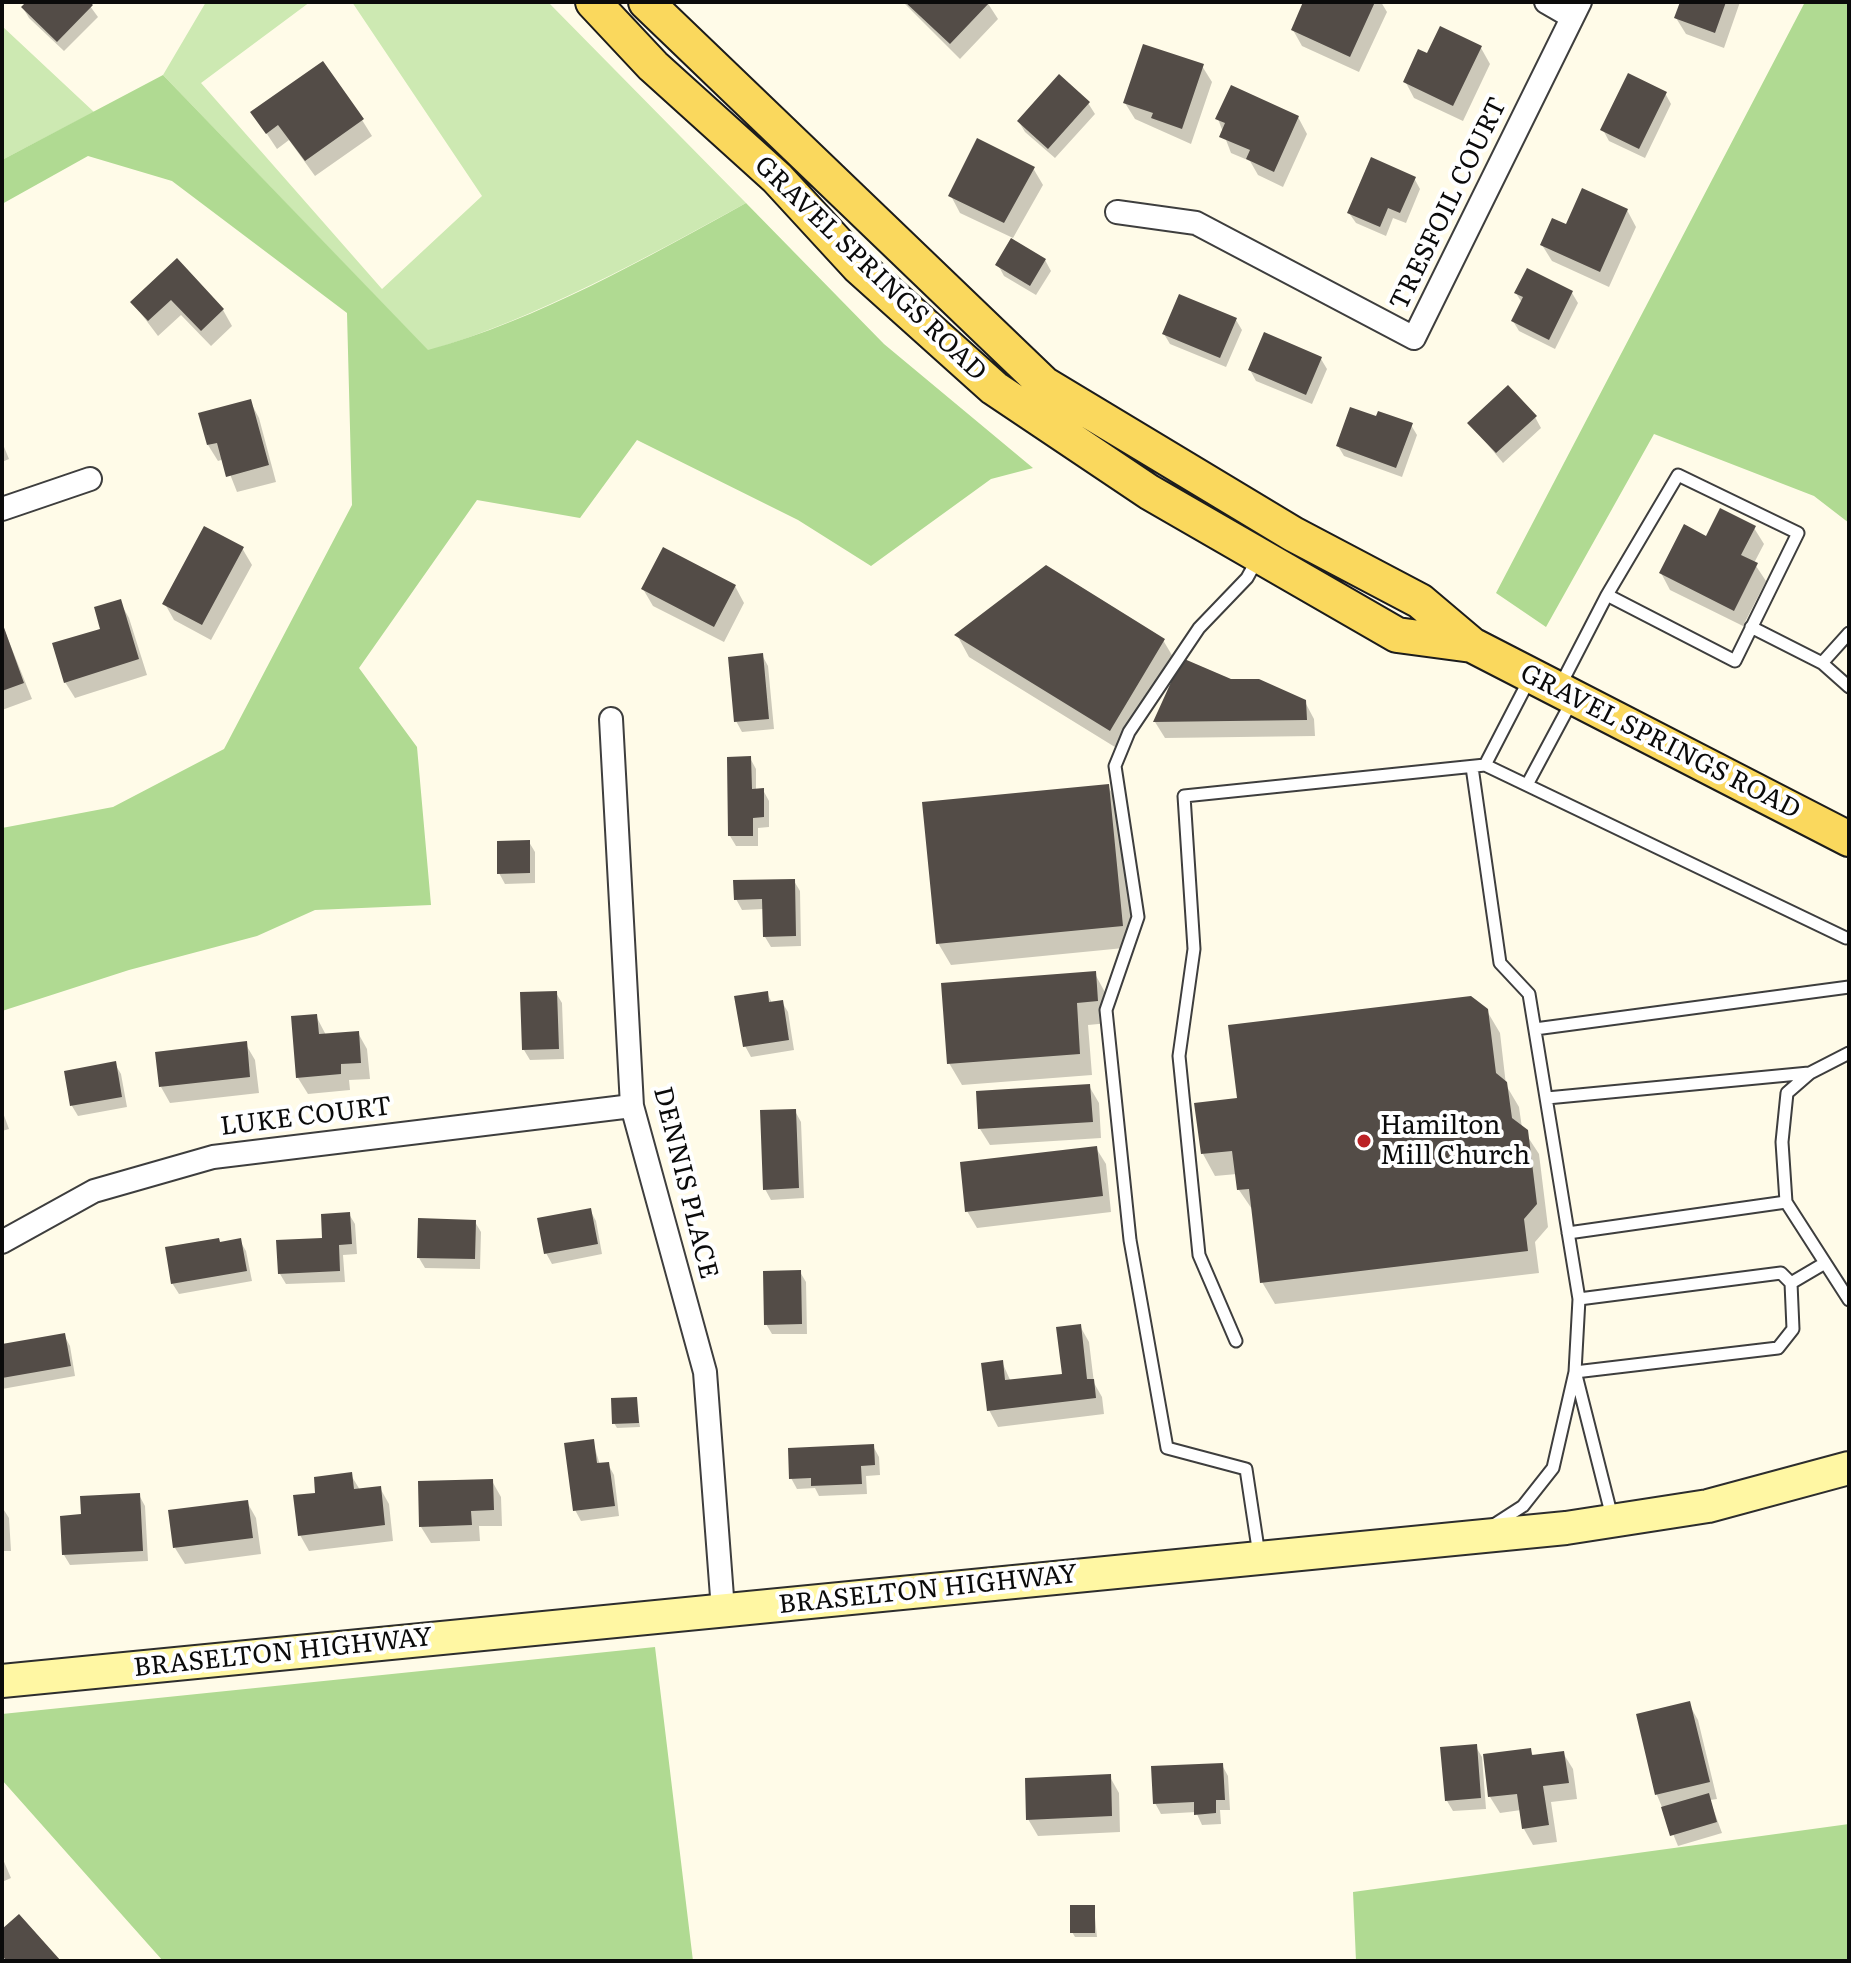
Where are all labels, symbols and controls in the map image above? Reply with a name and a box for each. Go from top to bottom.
street label: TRESFOIL COURT [1384,93,1514,315]
street label: GRAVEL SPRINGS ROAD [748,150,992,388]
street label: GRAVEL SPRINGS ROAD [1515,658,1805,826]
street label: DENNIS PLACE [646,1084,724,1282]
street label: LUKE COURT [219,1091,393,1143]
place label: Hamilton Mill Church [1380,1110,1530,1172]
marker: Hamilton Mill Church [1355,1132,1373,1150]
street label: BRASELTON HIGHWAY [777,1559,1079,1621]
street label: BRASELTON HIGHWAY [132,1622,434,1684]

